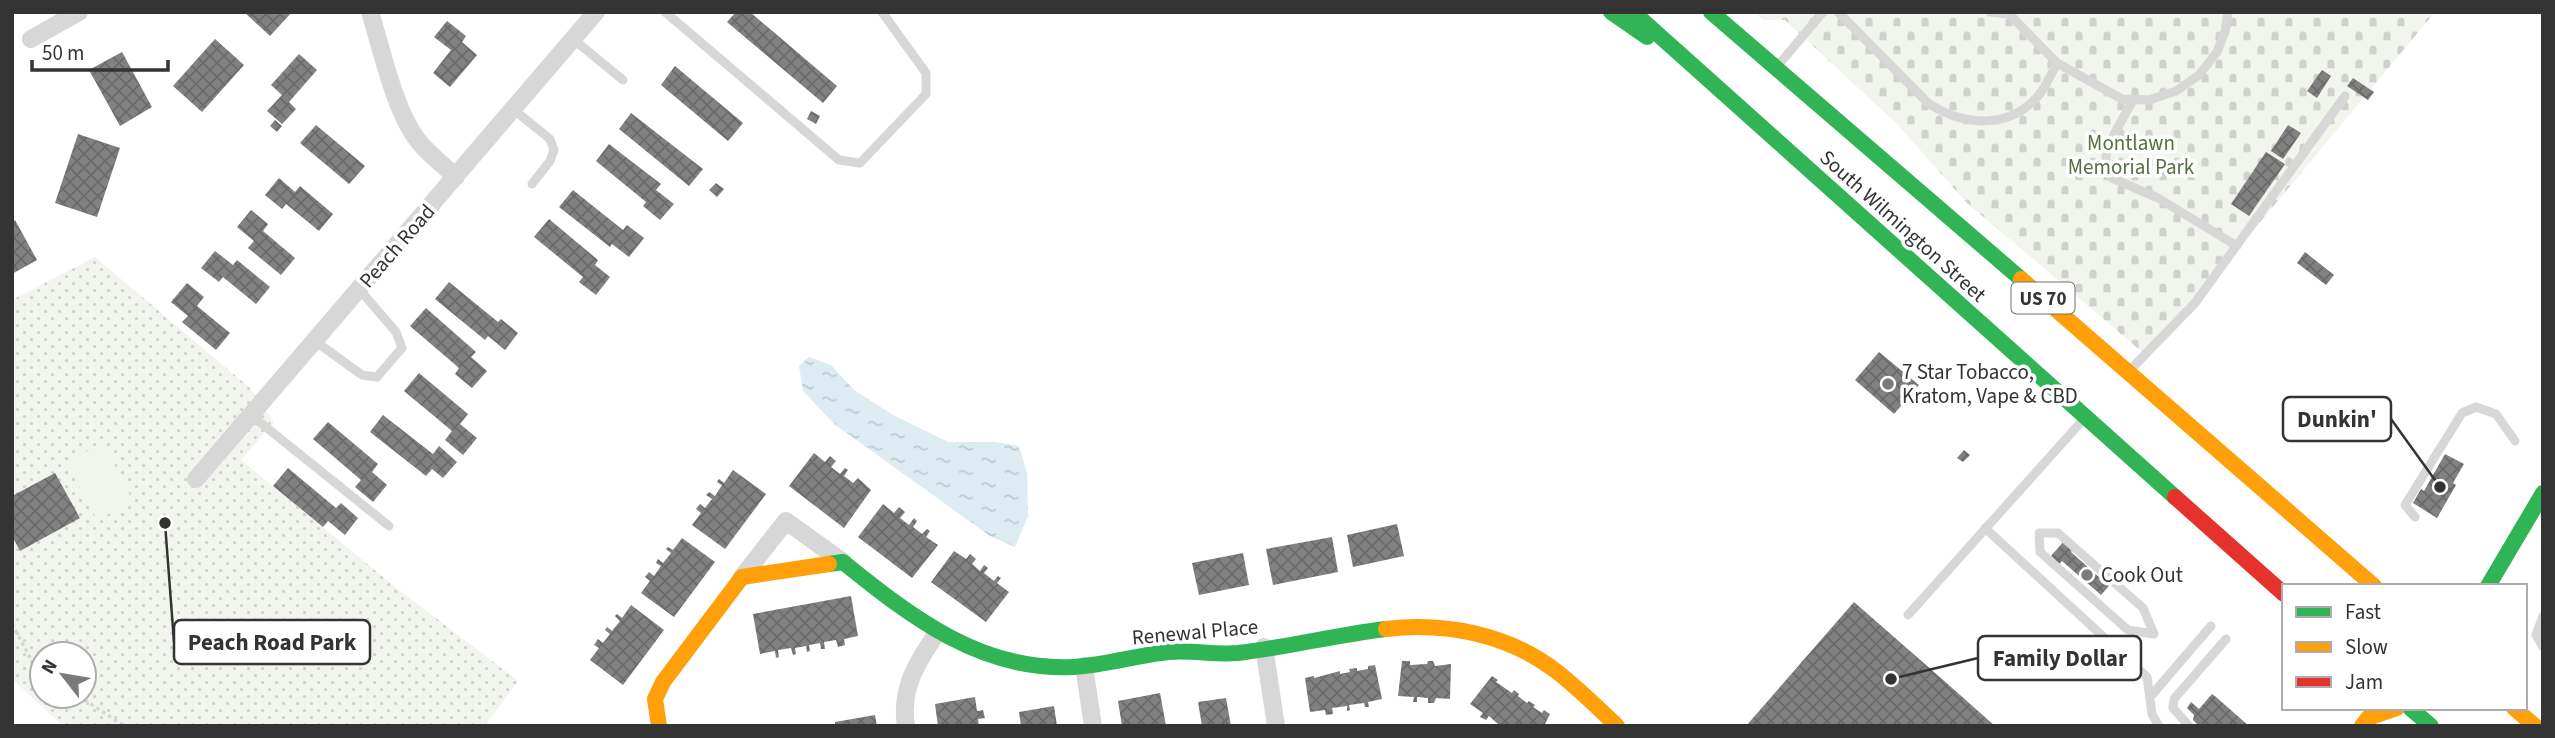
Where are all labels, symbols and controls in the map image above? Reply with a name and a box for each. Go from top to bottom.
scale bar [32,28,168,72]
text: 50 m [42,38,84,68]
park label: Montlawn Memorial Park [2068,128,2195,182]
street label: South Wilmington Street [1813,143,1993,309]
street label: Peach Road [352,198,442,294]
road number: US 70 [2011,282,2074,314]
place label: 7 Star Tobacco, Kratom, Vape & CBD [1902,357,2078,411]
marker: 7 Star Tobacco, Kratom, Vape & CBD [1880,376,1896,392]
callout: Dunkin' [2283,397,2391,441]
text: Dunkin' [2297,403,2377,436]
place label: Cook Out [2101,560,2183,590]
marker: Cook Out [2079,567,2095,583]
legend [2282,584,2527,710]
text: Fast [2345,597,2381,627]
street label: Renewal Place [1131,612,1259,652]
callout: Peach Road Park [174,620,370,664]
text: Peach Road Park [188,626,357,659]
text: Slow [2345,632,2388,662]
callout: Family Dollar [1978,636,2141,680]
north arrow [28,640,98,710]
text: Family Dollar [1993,642,2128,675]
text: N [35,655,65,679]
text: Jam [2345,667,2383,697]

